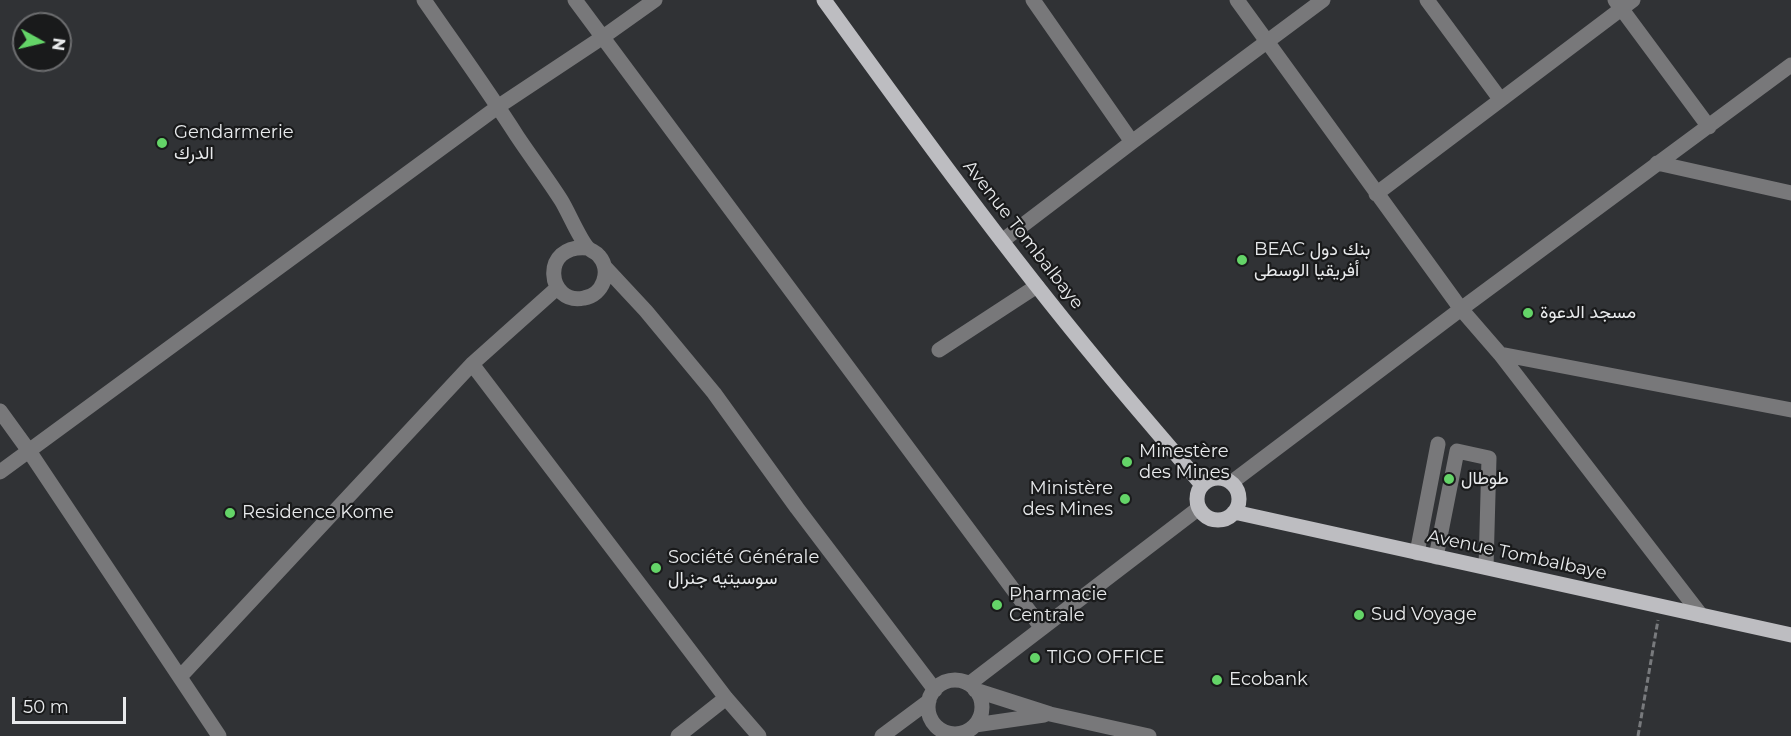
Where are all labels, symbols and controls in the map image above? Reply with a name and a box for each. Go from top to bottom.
north arrow [12,12,72,72]
text: N [48,37,69,52]
place label: Gendarmerie الدرك [174,122,294,164]
marker: Gendarmerie الدرك [155,136,169,150]
street label: Avenue Tombalbaye [958,156,1088,314]
place label: BEAC بنك دول أفريقيا الوسطى [1254,239,1370,282]
marker: BEAC بنك دول أفريقيا الوسطى [1235,253,1249,267]
place label: مسجد الدعوة [1540,302,1636,324]
marker: مسجد الدعوة [1521,306,1535,320]
place label: Minestère des Mines [1139,441,1229,484]
marker: Minestère des Mines [1120,455,1134,469]
place label: طوطال [1461,468,1509,490]
marker: طوطال [1442,472,1456,486]
place label: Ministère des Mines [1023,478,1113,520]
marker: Ministère des Mines [1118,492,1132,506]
place label: Residence Kome [242,502,394,524]
marker: Residence Kome [223,506,237,520]
street label: Avenue Tombalbaye [1425,525,1609,585]
place label: Société Générale سوسيتيه جنرال [668,547,819,590]
marker: Société Générale سوسيتيه جنرال [649,561,663,575]
place label: Pharmacie Centrale [1009,584,1107,626]
marker: Pharmacie Centrale [990,598,1004,612]
place label: Sud Voyage [1371,604,1477,626]
marker: Sud Voyage [1352,608,1366,622]
place label: TIGO OFFICE [1047,647,1165,669]
marker: TIGO OFFICE [1028,651,1042,665]
place label: Ecobank [1229,669,1308,691]
marker: Ecobank [1210,673,1224,687]
scale bar [15,685,129,723]
text: 50 m [23,696,69,718]

